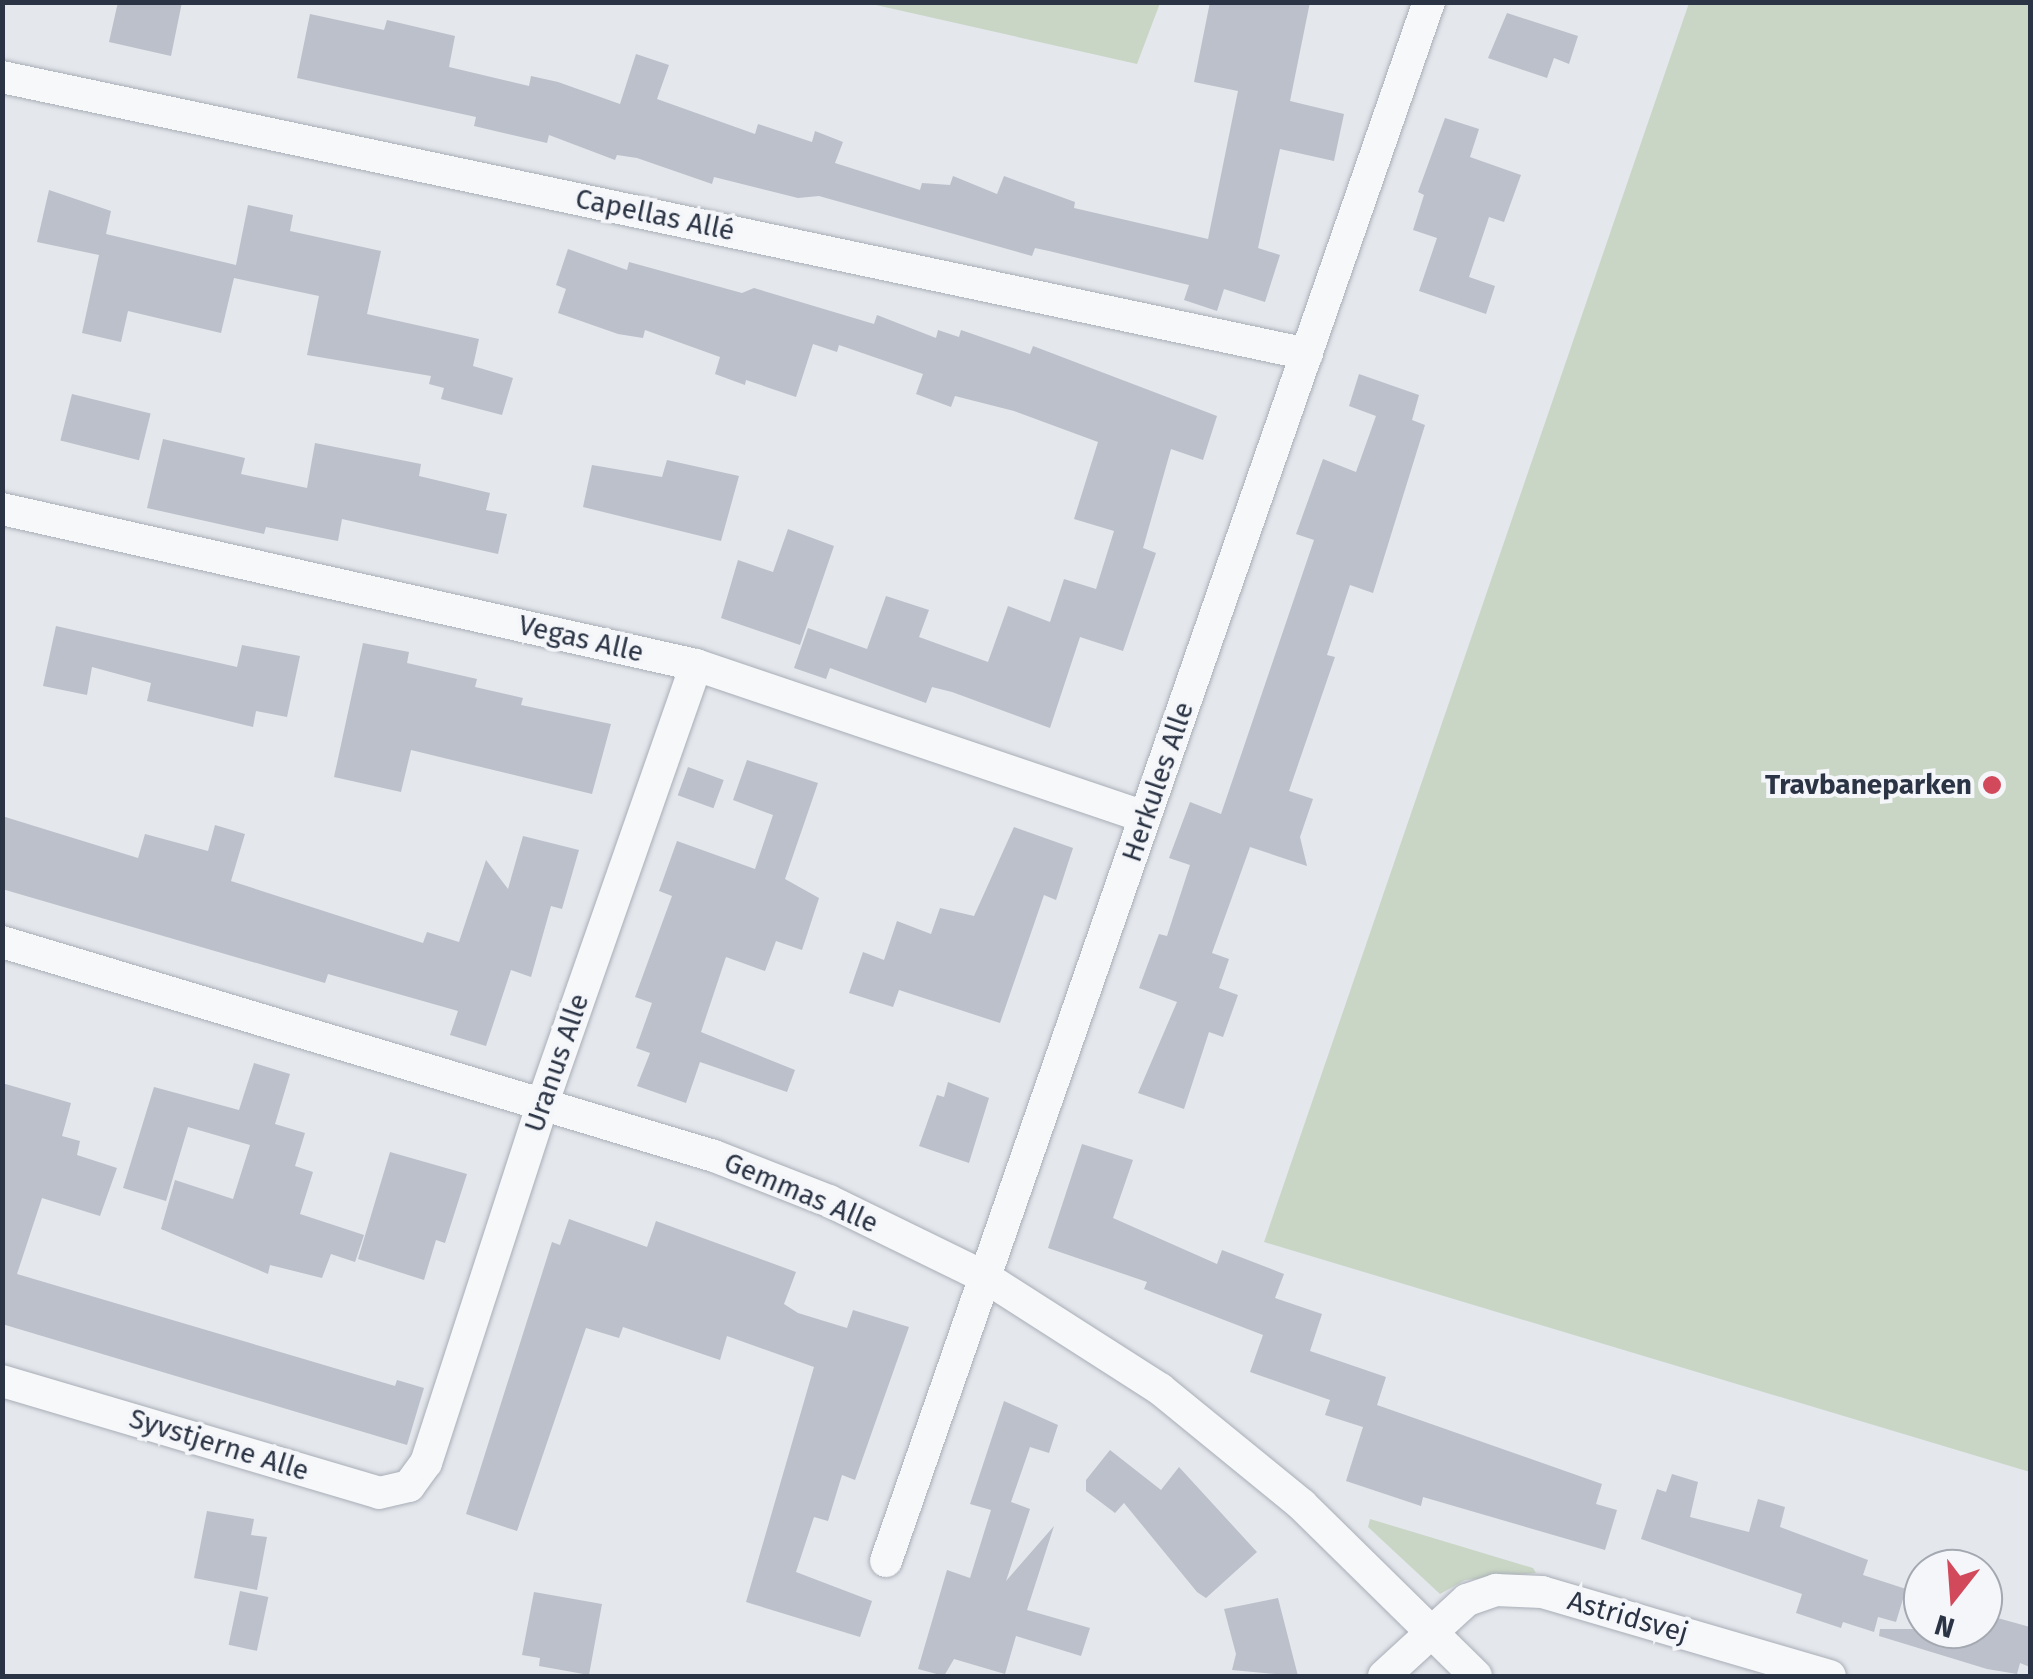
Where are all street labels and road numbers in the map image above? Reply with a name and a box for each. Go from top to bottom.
street label: Capellas Allé [572,182,738,248]
street label: Vegas Alle [515,608,647,670]
street label: Herkules Alle [1115,698,1201,866]
street label: Uranus Alle [518,989,596,1137]
street label: Gemmas Alle [719,1146,883,1240]
street label: Syvstjerne Alle [125,1402,313,1488]
street label: Astridsvej [1564,1584,1692,1650]

